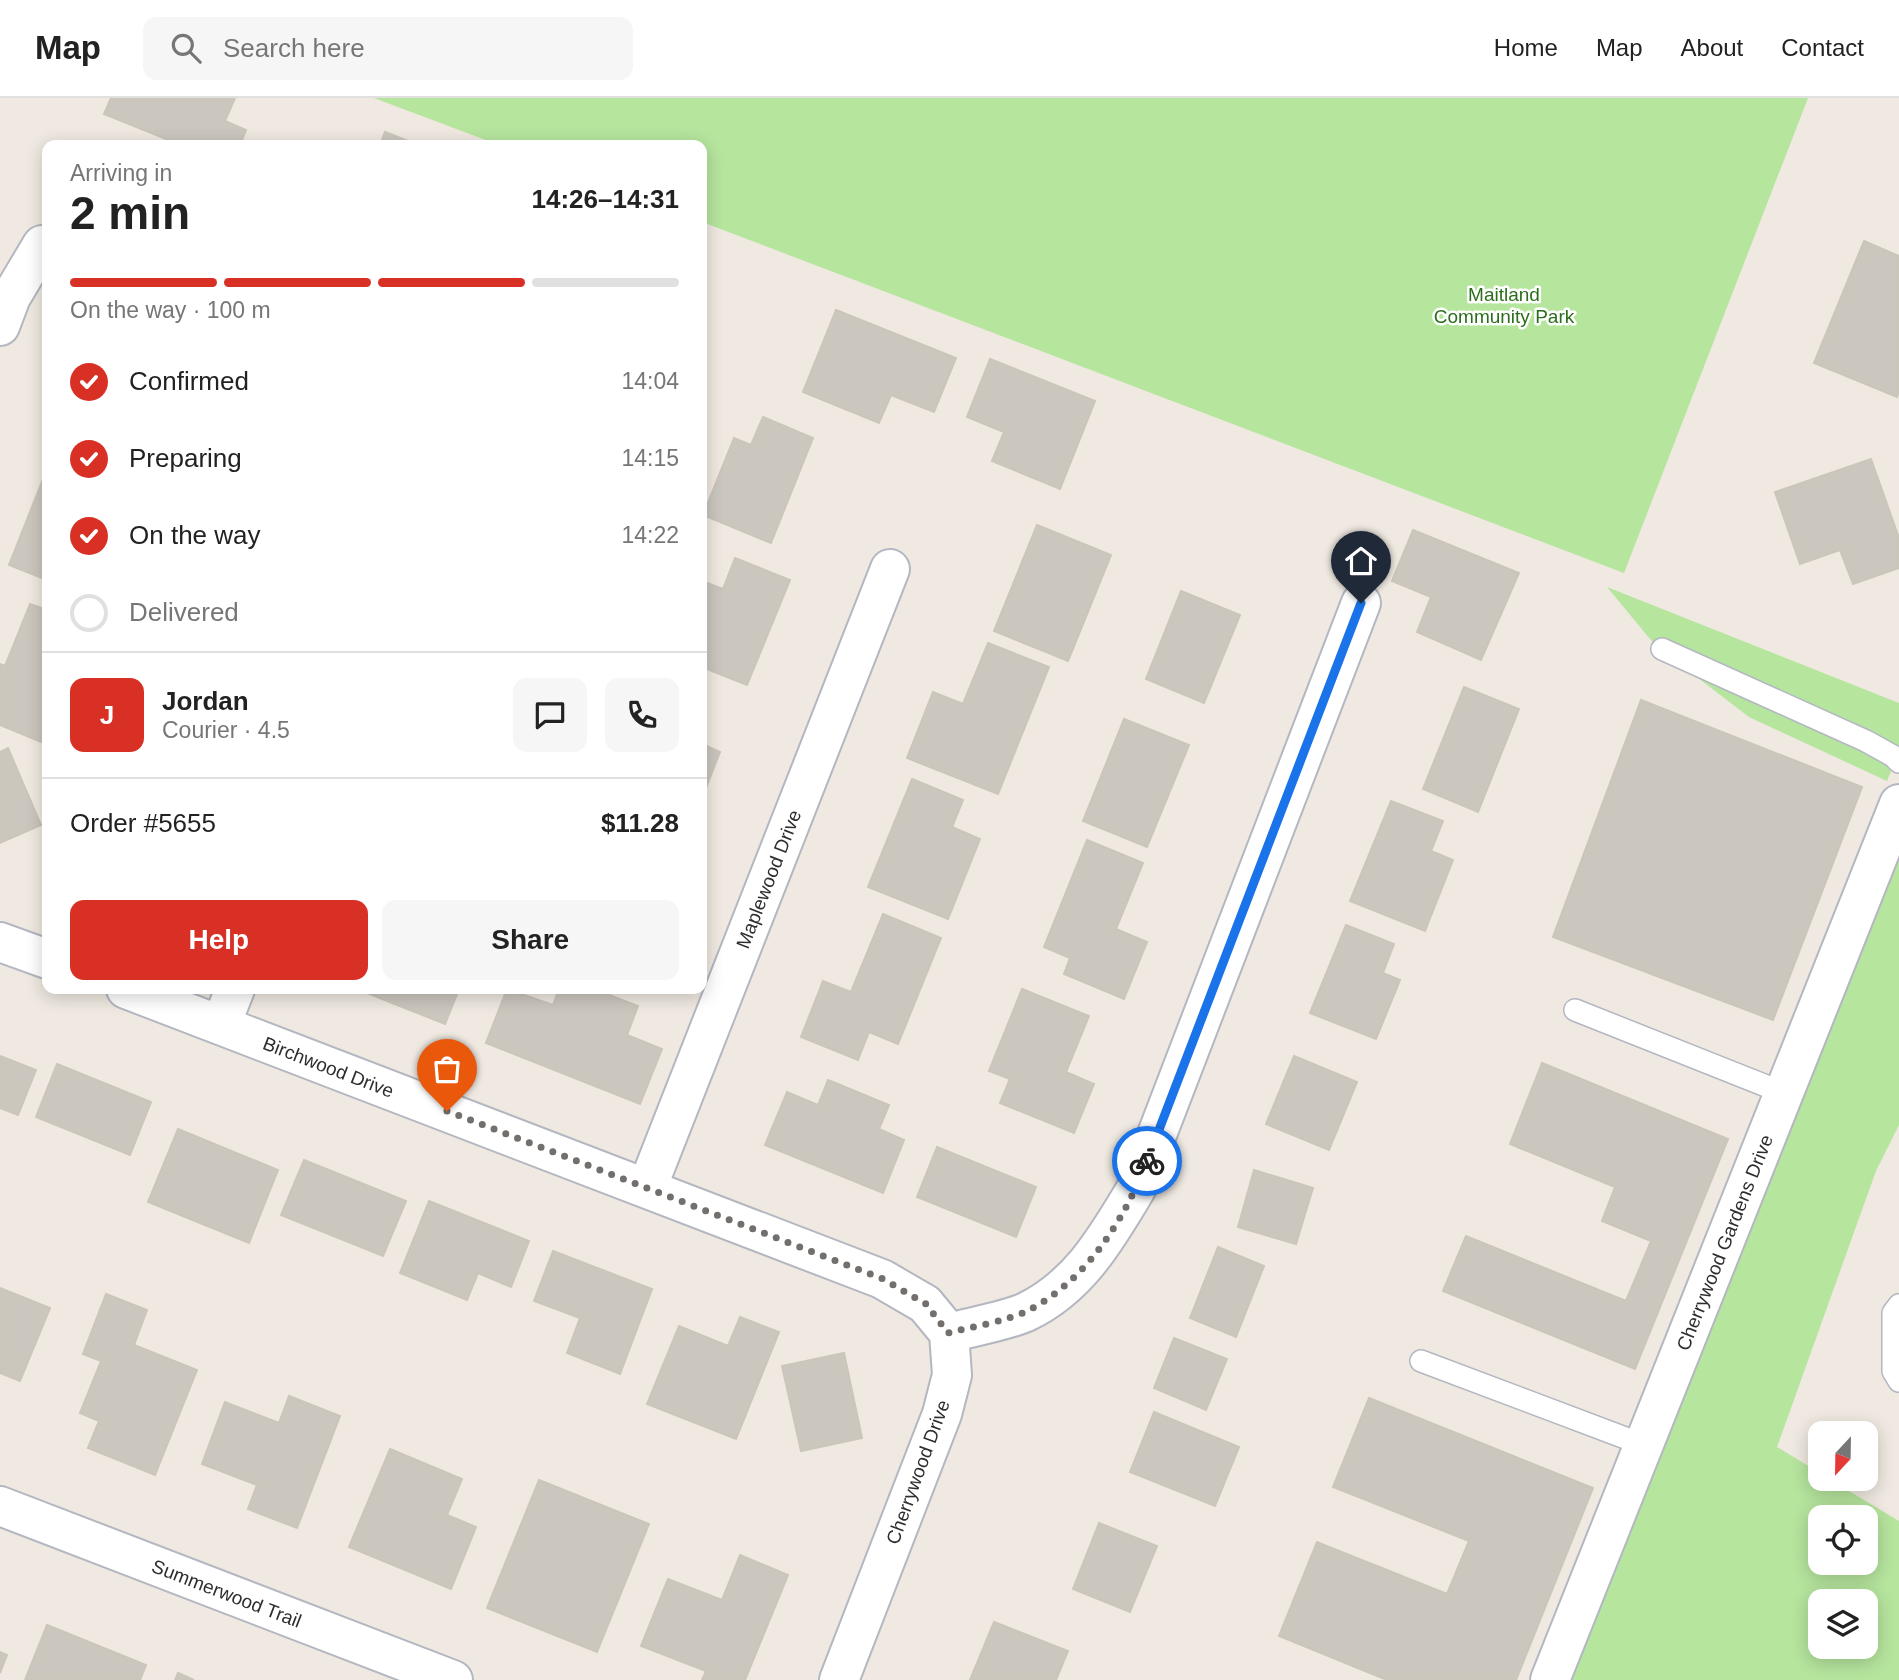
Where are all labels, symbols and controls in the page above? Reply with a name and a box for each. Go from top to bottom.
search box [143,17,633,80]
text: Map [35,29,101,66]
icon: search [167,29,205,67]
text: Search here [223,33,365,63]
text: Home [1494,34,1558,61]
text: Map [1596,34,1643,61]
text: About [1681,34,1743,61]
text: Contact [1781,34,1864,61]
text: Arriving in [70,160,172,186]
text: 14:26–14:31 [532,184,679,214]
text: 2 min [70,187,190,239]
park label: Maitland Community Park [1434,284,1575,327]
text: On the way · 100 m [70,297,271,323]
icon: check [70,363,108,401]
text: Confirmed [129,366,249,396]
text: 14:04 [621,368,679,394]
icon: check [70,440,108,478]
text: Preparing [129,443,242,473]
text: 14:15 [621,445,679,471]
icon: check [70,517,108,555]
text: On the way [129,520,261,550]
text: 14:22 [621,522,679,548]
pin [1331,531,1391,603]
icon: home [1342,542,1380,580]
text: Delivered [129,597,239,627]
button: chat [513,678,587,752]
button: phone [605,678,679,752]
text: Jordan [162,686,249,716]
text: J [100,700,114,730]
text: Courier · 4.5 [162,717,290,743]
street label: Maplewood Drive [732,807,805,951]
text: Order #5655 [70,808,216,838]
text: $11.28 [601,808,679,838]
button: Help [70,900,368,980]
button: Share [382,900,679,980]
street label: Birchwood Drive [260,1032,397,1101]
pin [417,1039,477,1111]
icon: bag [428,1050,466,1088]
courier [1112,1126,1182,1196]
street label: Cherrywood Gardens Drive [1672,1132,1777,1353]
icon: bike [1128,1142,1166,1180]
street label: Cherrywood Drive [882,1397,954,1547]
north arrow [1808,1421,1878,1491]
map controls [1808,1421,1878,1659]
button: locate [1808,1505,1878,1575]
street label: Summerwood Trail [149,1555,305,1631]
button: layers [1808,1589,1878,1659]

